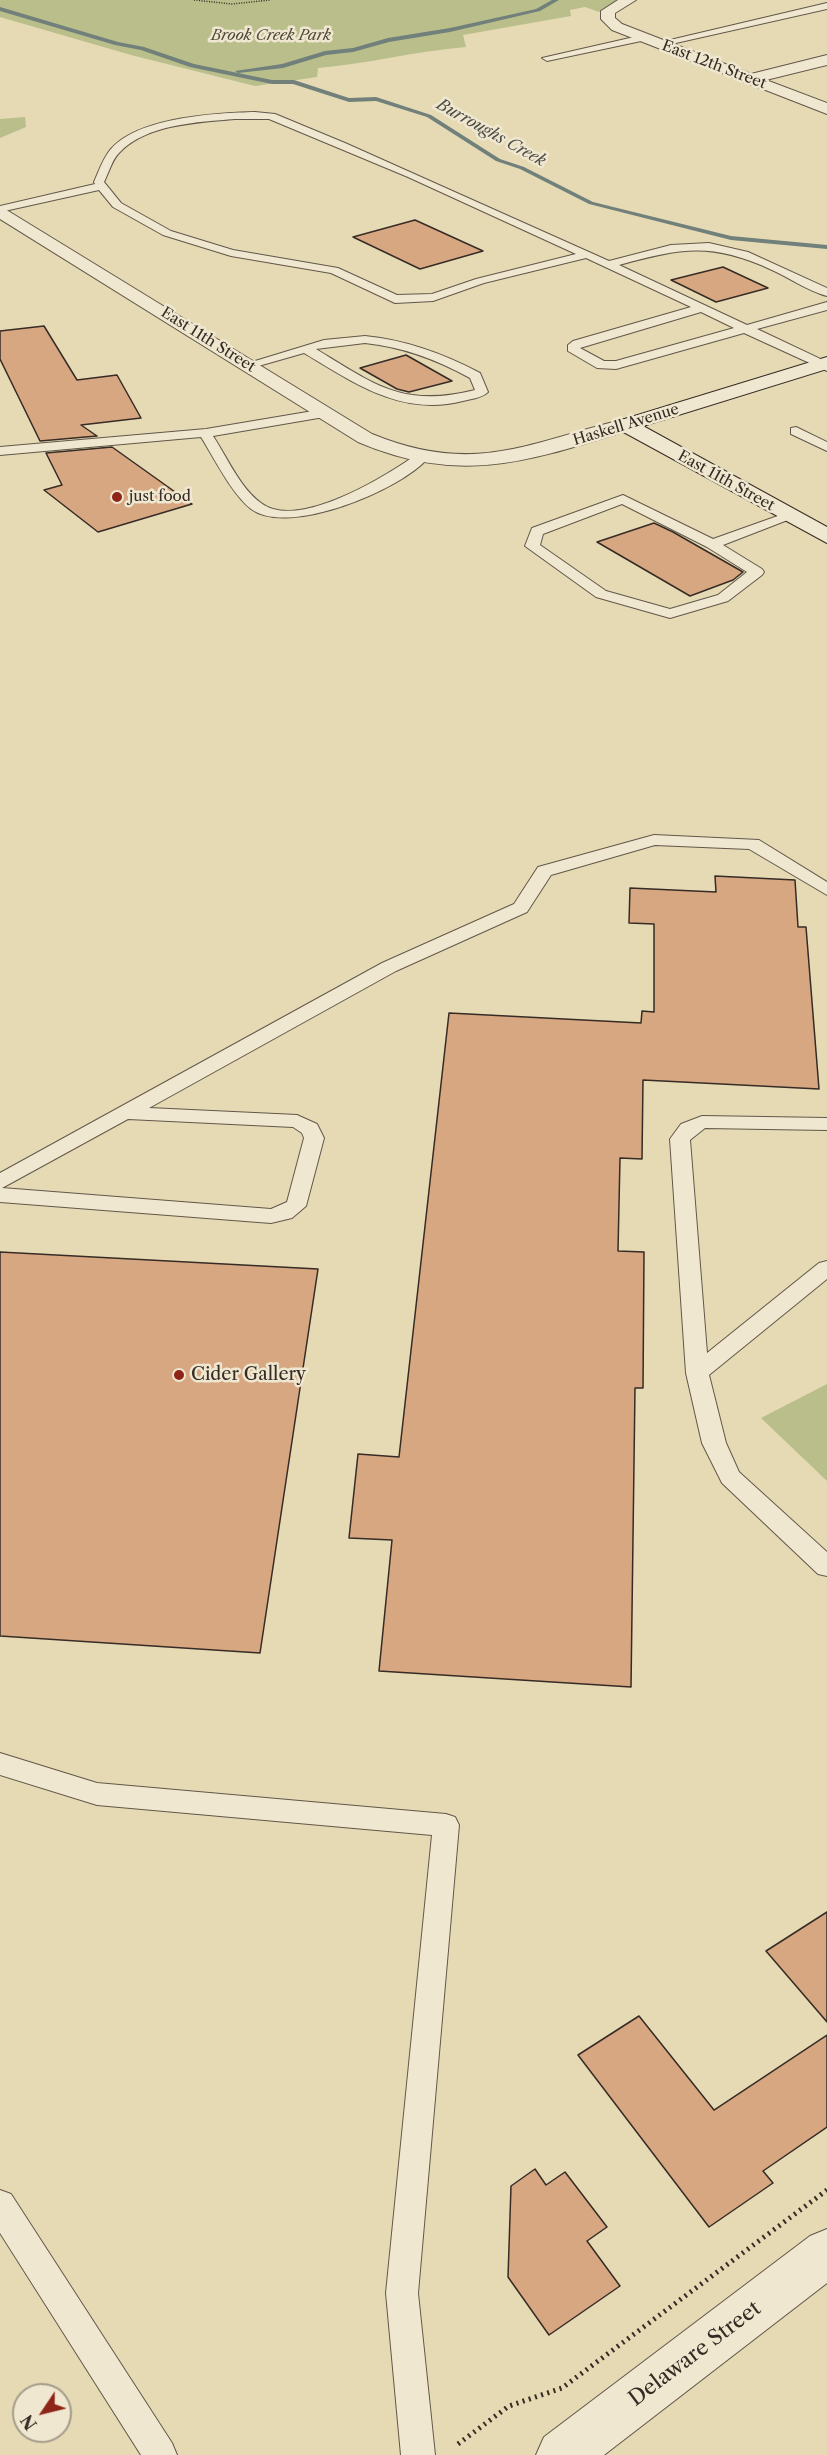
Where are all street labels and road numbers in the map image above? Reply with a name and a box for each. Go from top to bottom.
street label: East 12th Street [659,37,769,93]
street label: East 11th Street [158,304,258,376]
street label: Haskell Avenue [571,400,681,450]
street label: East 11th Street [674,447,778,515]
street label: Delaware Street [624,2296,766,2412]

